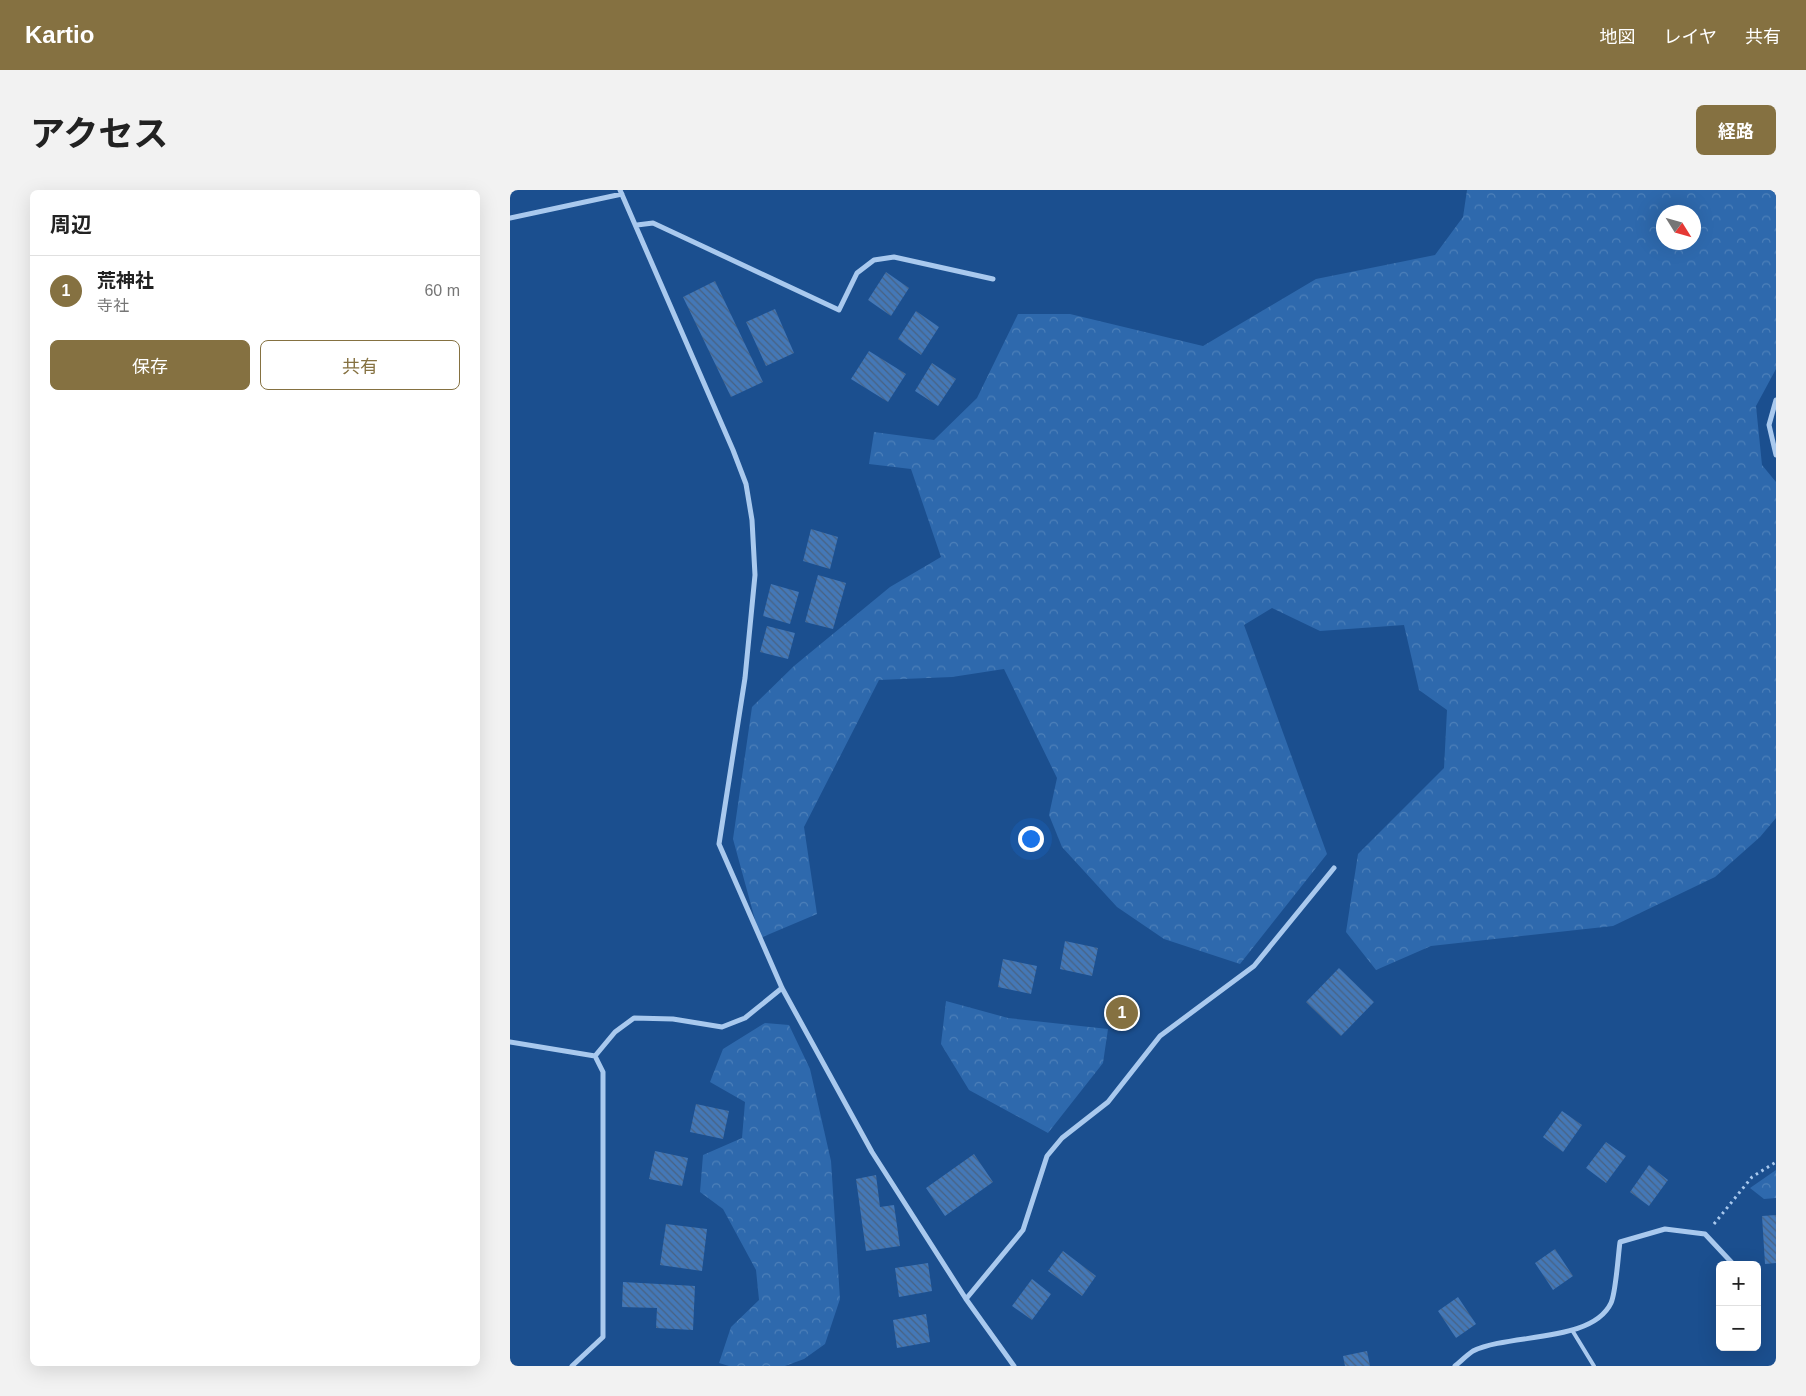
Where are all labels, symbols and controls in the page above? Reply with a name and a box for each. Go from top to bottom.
text: Kartio [25,21,94,48]
text: 地図 [1600,27,1636,47]
text: レイヤ [1664,27,1717,47]
text: 共有 [1745,27,1781,47]
button: 経路 [1696,105,1776,155]
text: アクセス [30,114,168,153]
north arrow [1656,205,1701,250]
text: 周辺 [50,213,92,236]
text: 荒神社 [97,270,154,291]
text: 1 [62,282,70,299]
text: 60 m [424,282,460,299]
text: 寺社 [97,297,129,314]
button: 保存 [50,340,250,390]
button: 共有 [260,340,460,390]
your location [1018,826,1044,852]
pin: 1 [1106,994,1138,1032]
map controls [1716,1261,1761,1351]
button: + [1716,1261,1761,1306]
button: − [1716,1306,1761,1351]

